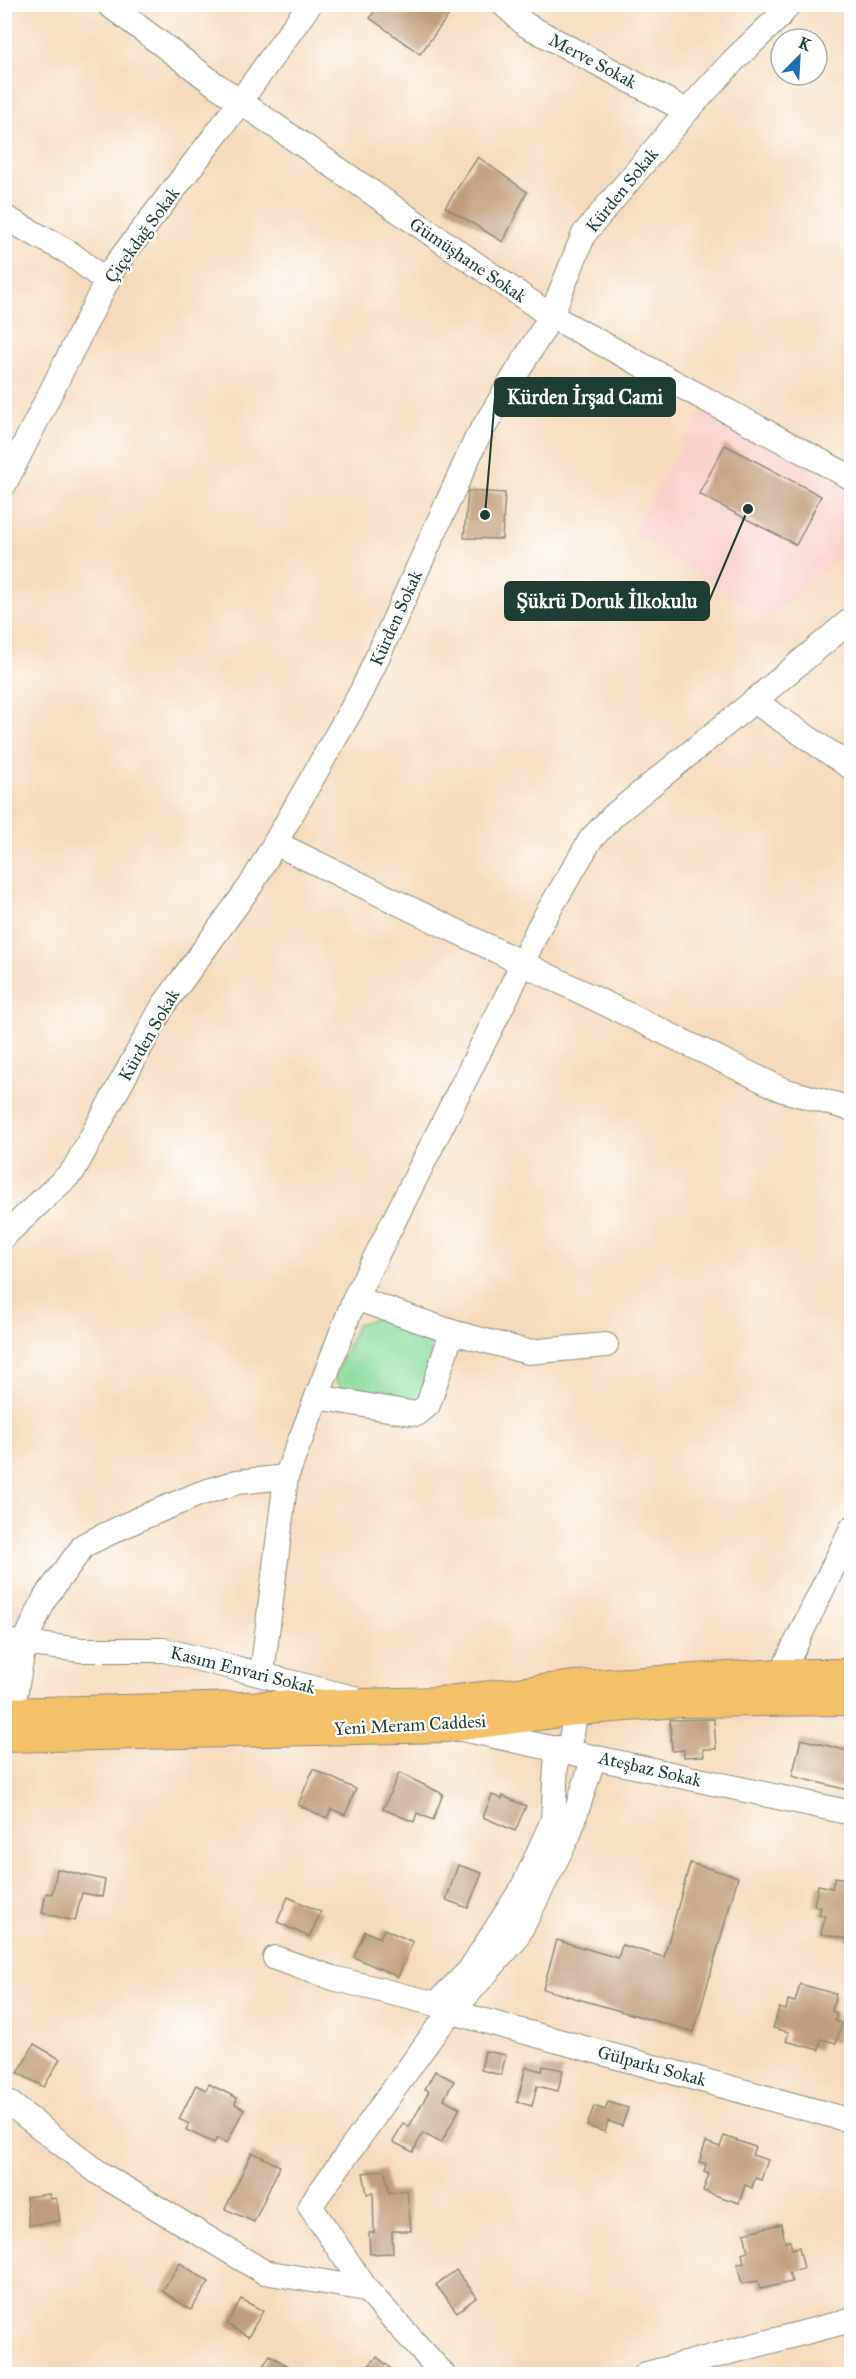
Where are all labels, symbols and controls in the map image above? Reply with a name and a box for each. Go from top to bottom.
north arrow [769,27,829,87]
street label: Merve Sokak [545,29,641,94]
text: K [796,33,815,55]
street label: Kürden Sokak [581,143,663,237]
street label: Çiçekdağ Sokak [100,182,185,288]
street label: Gümüşhane Sokak [405,213,531,308]
callout: Kürden İrşad Cami [495,378,675,416]
text: Kürden İrşad Cami [507,383,663,410]
street label: Kürden Sokak [365,566,427,669]
callout: Şükrü Doruk İlkokulu [505,582,709,620]
text: Şükrü Doruk İlkokulu [517,587,698,614]
street label: Kürden Sokak [114,984,185,1085]
street label: Kasım Envari Sokak [168,1641,318,1699]
street label: Yeni Meram Caddesi [333,1710,487,1740]
street label: Ateşbaz Sokak [596,1746,704,1792]
street label: Gülparkı Sokak [595,2041,709,2091]

